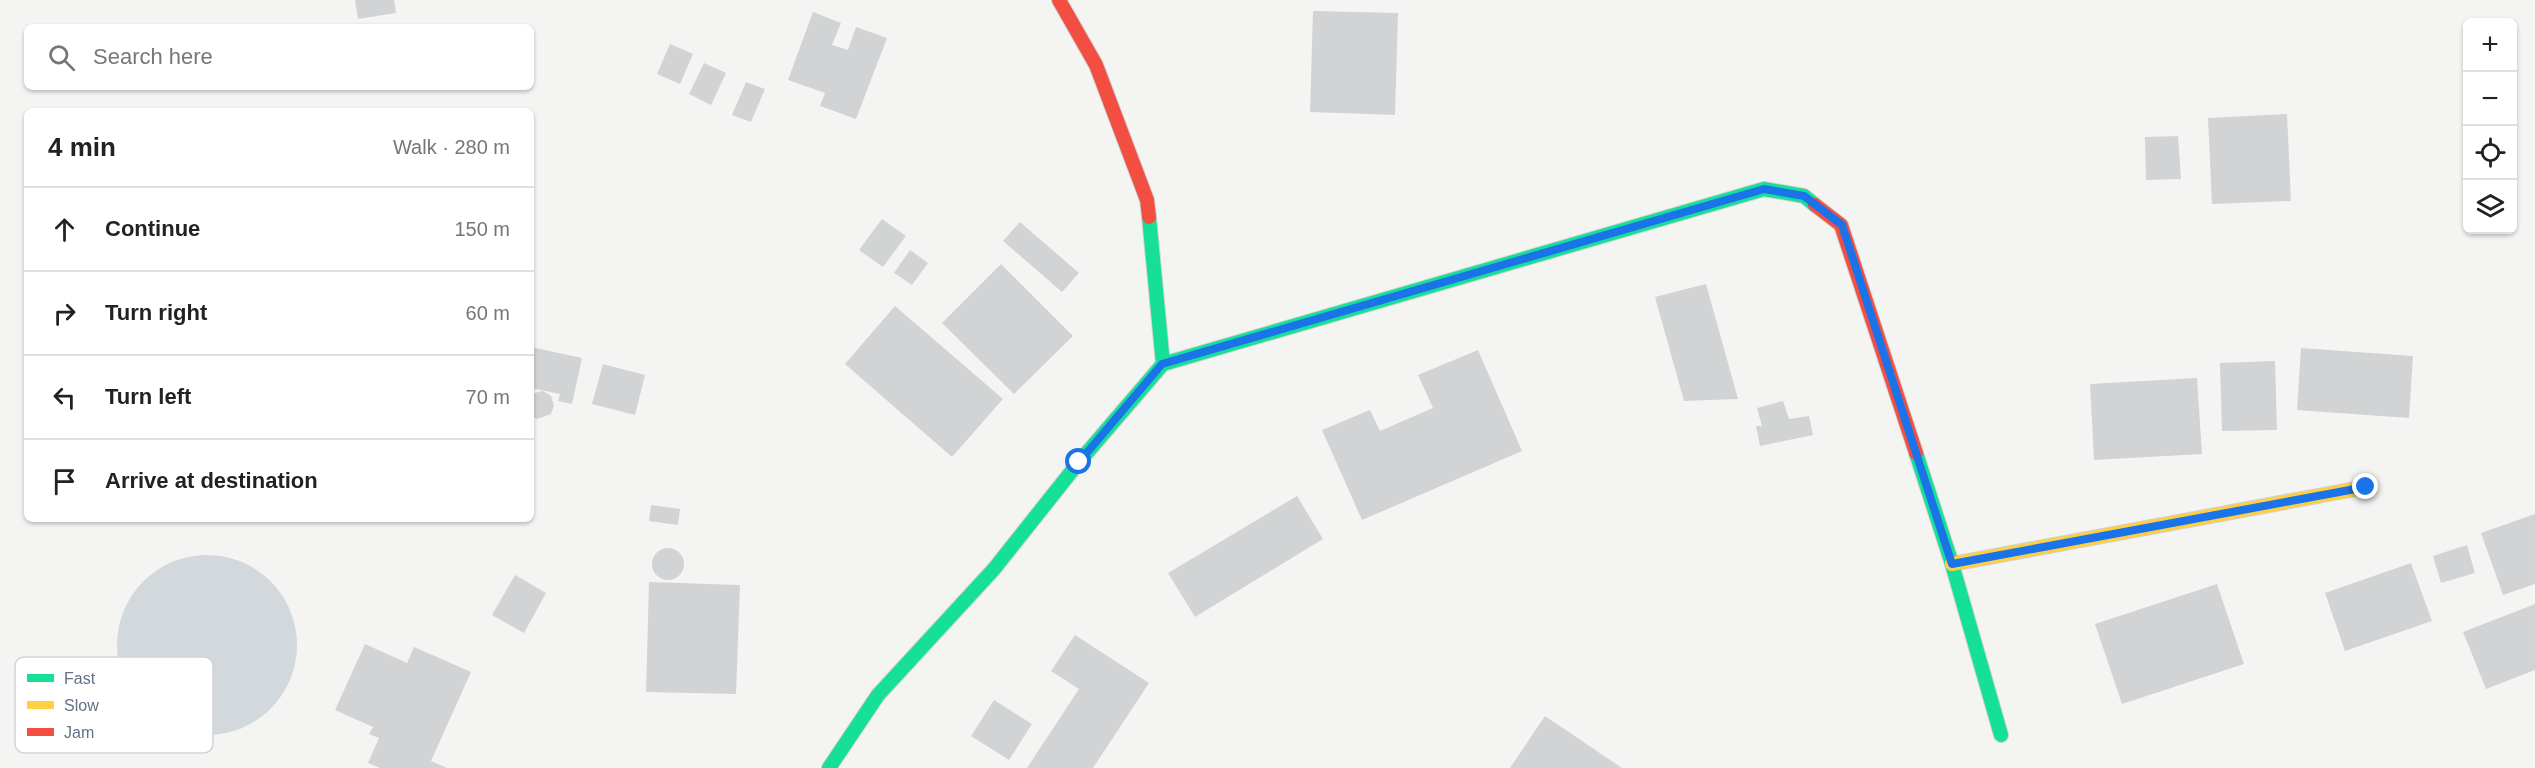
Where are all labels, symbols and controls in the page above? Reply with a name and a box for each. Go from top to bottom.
map controls [2463,18,2517,234]
button: + [2463,18,2517,72]
search box [24,24,534,90]
icon: search [45,41,78,74]
text: Search here [93,44,213,69]
button: − [2463,72,2517,126]
button: locate [2463,126,2517,180]
text: 4 min [48,132,116,162]
text: Walk · 280 m [393,136,510,158]
button: layers [2463,180,2517,234]
icon: ahead [48,213,81,246]
text: Continue [105,216,200,241]
text: 150 m [454,218,510,240]
icon: right [48,297,81,330]
text: Turn right [105,300,207,325]
text: 60 m [466,302,510,324]
icon: left [48,381,81,414]
text: Turn left [105,384,191,409]
text: 70 m [466,386,510,408]
route start [1065,448,1091,474]
icon: arrive [48,465,81,498]
text: Arrive at destination [105,468,318,493]
route end [2352,473,2378,499]
legend [15,657,213,753]
text: Fast [64,670,96,687]
text: Slow [64,697,99,714]
text: Jam [64,724,94,741]

